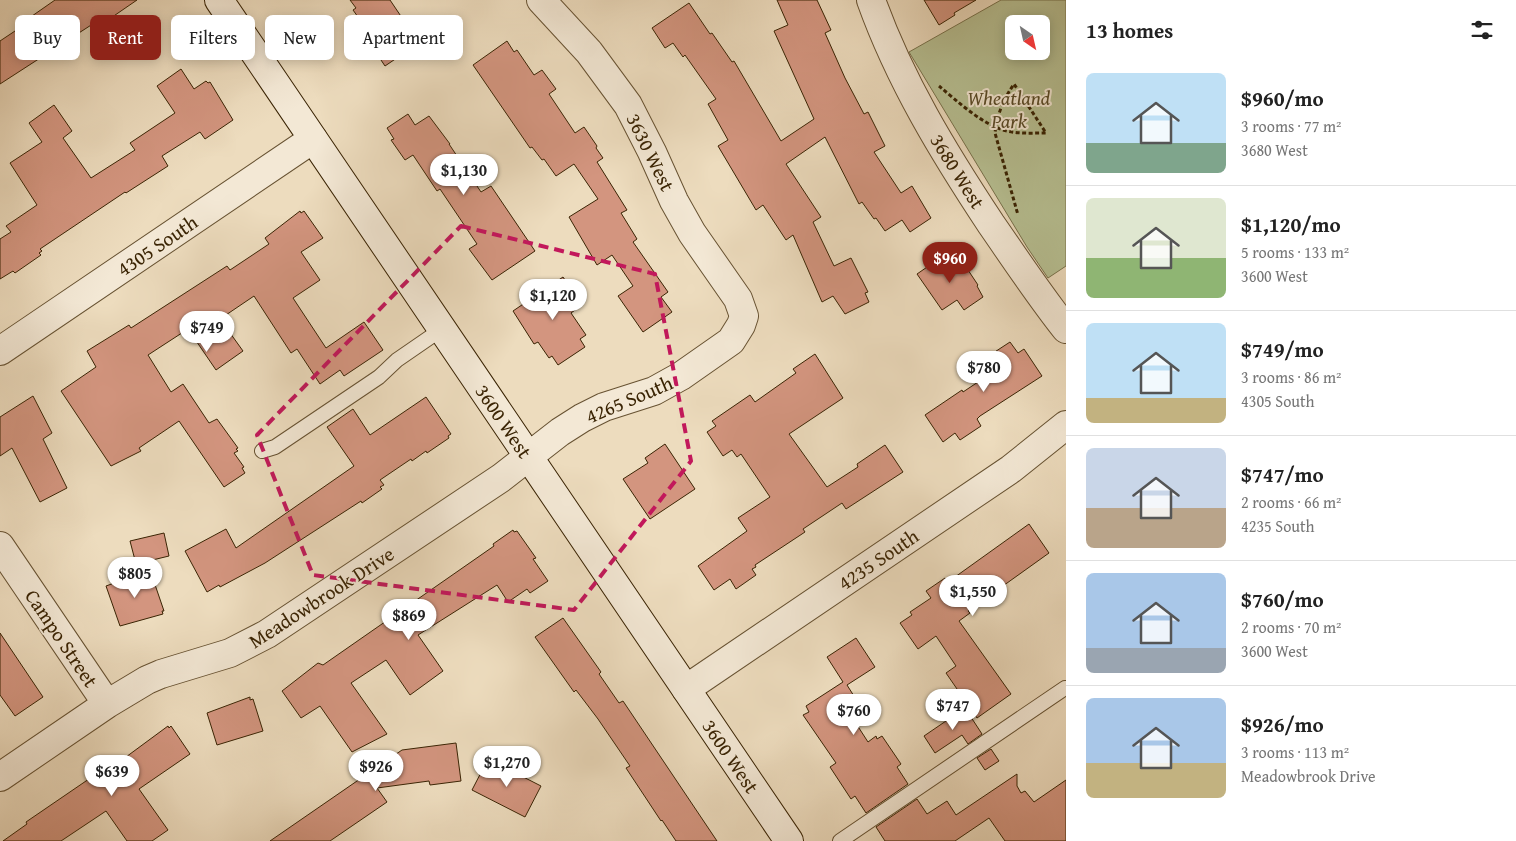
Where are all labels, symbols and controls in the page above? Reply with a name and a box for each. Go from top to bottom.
chip: Buy [15,15,80,60]
chip: Rent [90,15,161,60]
chip: Filters [171,15,255,60]
chip: New [265,15,334,60]
chip: Apartment [344,15,463,60]
north arrow [1005,15,1050,60]
map controls [1005,15,1050,60]
text: 13 homes [1086,15,1173,46]
icon: filters [1468,16,1496,44]
park label: Wheatland Park [968,83,1051,135]
text: $960/mo [1241,83,1324,114]
icon: home [1126,93,1186,153]
street label: 3630 West [620,108,682,196]
text: 3 rooms · 77 m² [1241,114,1341,138]
street label: 3680 West [924,128,992,214]
text: 3680 West [1241,138,1308,162]
pin: $1,130 [423,154,505,196]
text: $1,130 [441,158,487,182]
street label: 4305 South [111,207,203,283]
text: $1,120/mo [1241,209,1341,240]
icon: home [1126,218,1186,278]
text: 5 rooms · 133 m² [1241,240,1349,264]
pin: $960 [920,242,980,284]
text: $960 [933,246,967,270]
text: 3600 West [1241,264,1308,288]
pin: $1,120 [512,278,594,321]
text: $1,120 [530,283,576,307]
pin: $749 [177,310,237,353]
text: $749 [190,315,224,339]
text: $749/mo [1241,334,1324,365]
icon: home [1126,343,1186,403]
pin: $780 [954,350,1014,393]
text: $780 [967,355,1001,379]
text: 3 rooms · 86 m² [1241,365,1341,389]
street label: 4265 South [581,368,677,430]
street label: 3600 West [469,378,539,464]
text: 4305 South [1241,389,1315,413]
text: $747/mo [1241,459,1324,490]
icon: home [1126,468,1186,528]
text: 2 rooms · 66 m² [1241,490,1341,514]
text: 4235 South [1241,514,1315,538]
street label: 4235 South [832,521,924,597]
street label: Meadowbrook Drive [243,539,399,655]
pin: $805 [105,556,165,599]
text: $805 [118,561,152,585]
pin: $1,550 [932,574,1014,617]
text: $1,550 [950,579,996,603]
street label: Campo Street [18,583,106,693]
text: $760/mo [1241,584,1324,615]
icon: home [1126,593,1186,653]
pin: $869 [379,598,439,641]
text: $869 [392,603,426,627]
text: 2 rooms · 70 m² [1241,615,1341,639]
text: 3600 West [1241,639,1308,663]
pin: $747 [923,688,983,731]
text: $747 [936,693,970,717]
pin: $760 [824,694,884,736]
text: $760 [837,698,871,722]
text: $926/mo [1241,709,1324,740]
street label: 3600 West [696,713,766,799]
icon: home [1126,718,1186,778]
text: 3 rooms · 113 m² [1241,740,1349,764]
pin: $1,270 [466,746,548,788]
pin: $926 [346,750,406,792]
text: $1,270 [484,750,530,774]
pin: $639 [82,754,142,797]
text: $926 [359,754,393,778]
text: $639 [95,759,129,783]
text: Meadowbrook Drive [1241,764,1376,788]

